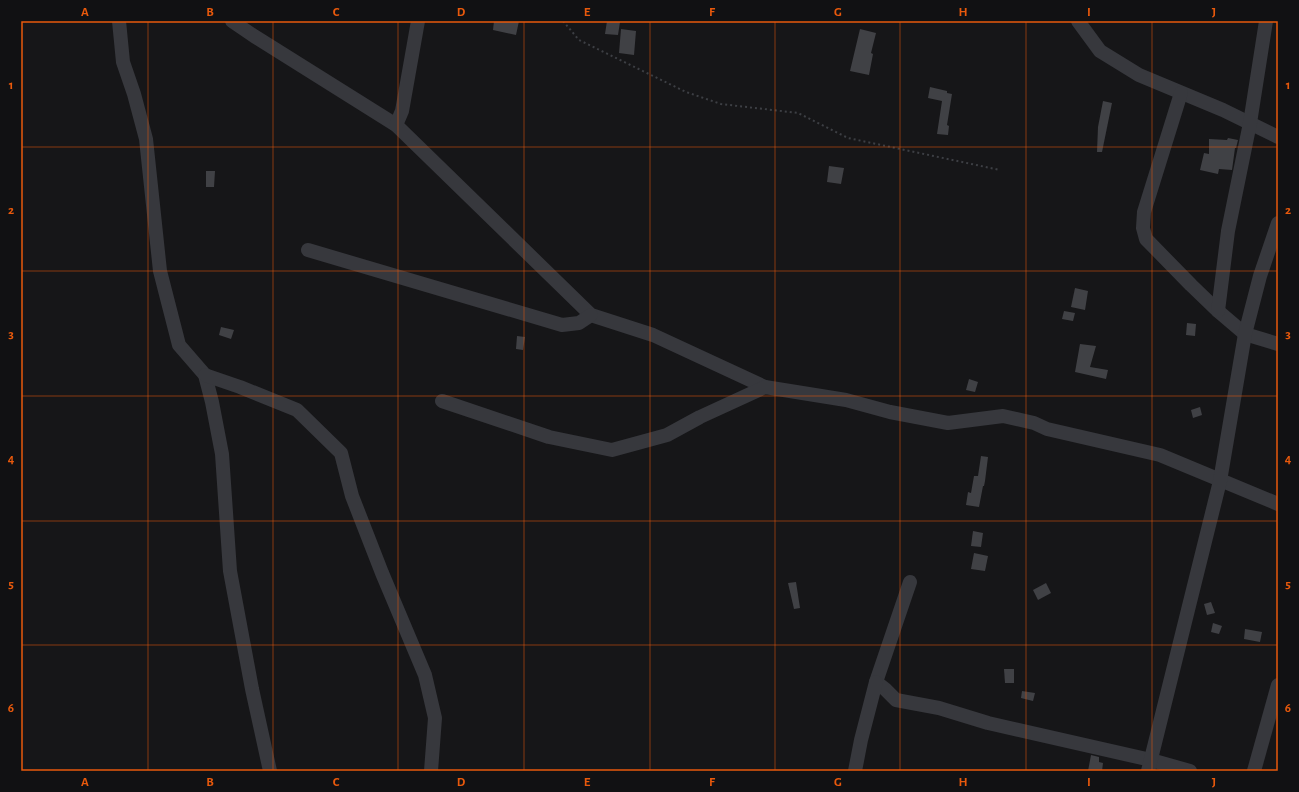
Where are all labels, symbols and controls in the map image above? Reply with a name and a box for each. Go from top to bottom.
text: A [81,6,89,19]
text: B [206,6,214,19]
text: C [333,6,340,19]
text: D [457,6,466,19]
text: E [584,6,591,19]
text: F [709,6,716,19]
text: G [834,6,842,19]
text: H [958,6,968,19]
text: I [1087,6,1091,19]
text: J [1212,6,1216,19]
text: 1 [9,79,13,92]
text: 1 [1286,79,1290,92]
text: 2 [8,204,14,217]
text: 2 [1285,204,1291,217]
text: 3 [8,328,14,341]
text: 3 [1285,328,1291,341]
text: 4 [8,453,15,466]
text: 4 [1285,453,1292,466]
text: 5 [8,578,14,591]
text: 5 [1285,578,1291,591]
text: 6 [8,702,14,715]
text: 6 [1285,702,1291,715]
text: A [81,776,89,789]
text: B [206,776,214,789]
text: C [333,776,340,789]
text: D [457,776,466,789]
text: E [584,776,591,789]
text: F [709,776,716,789]
text: G [834,776,842,789]
text: H [958,776,968,789]
text: I [1087,776,1091,789]
text: J [1212,776,1216,789]

